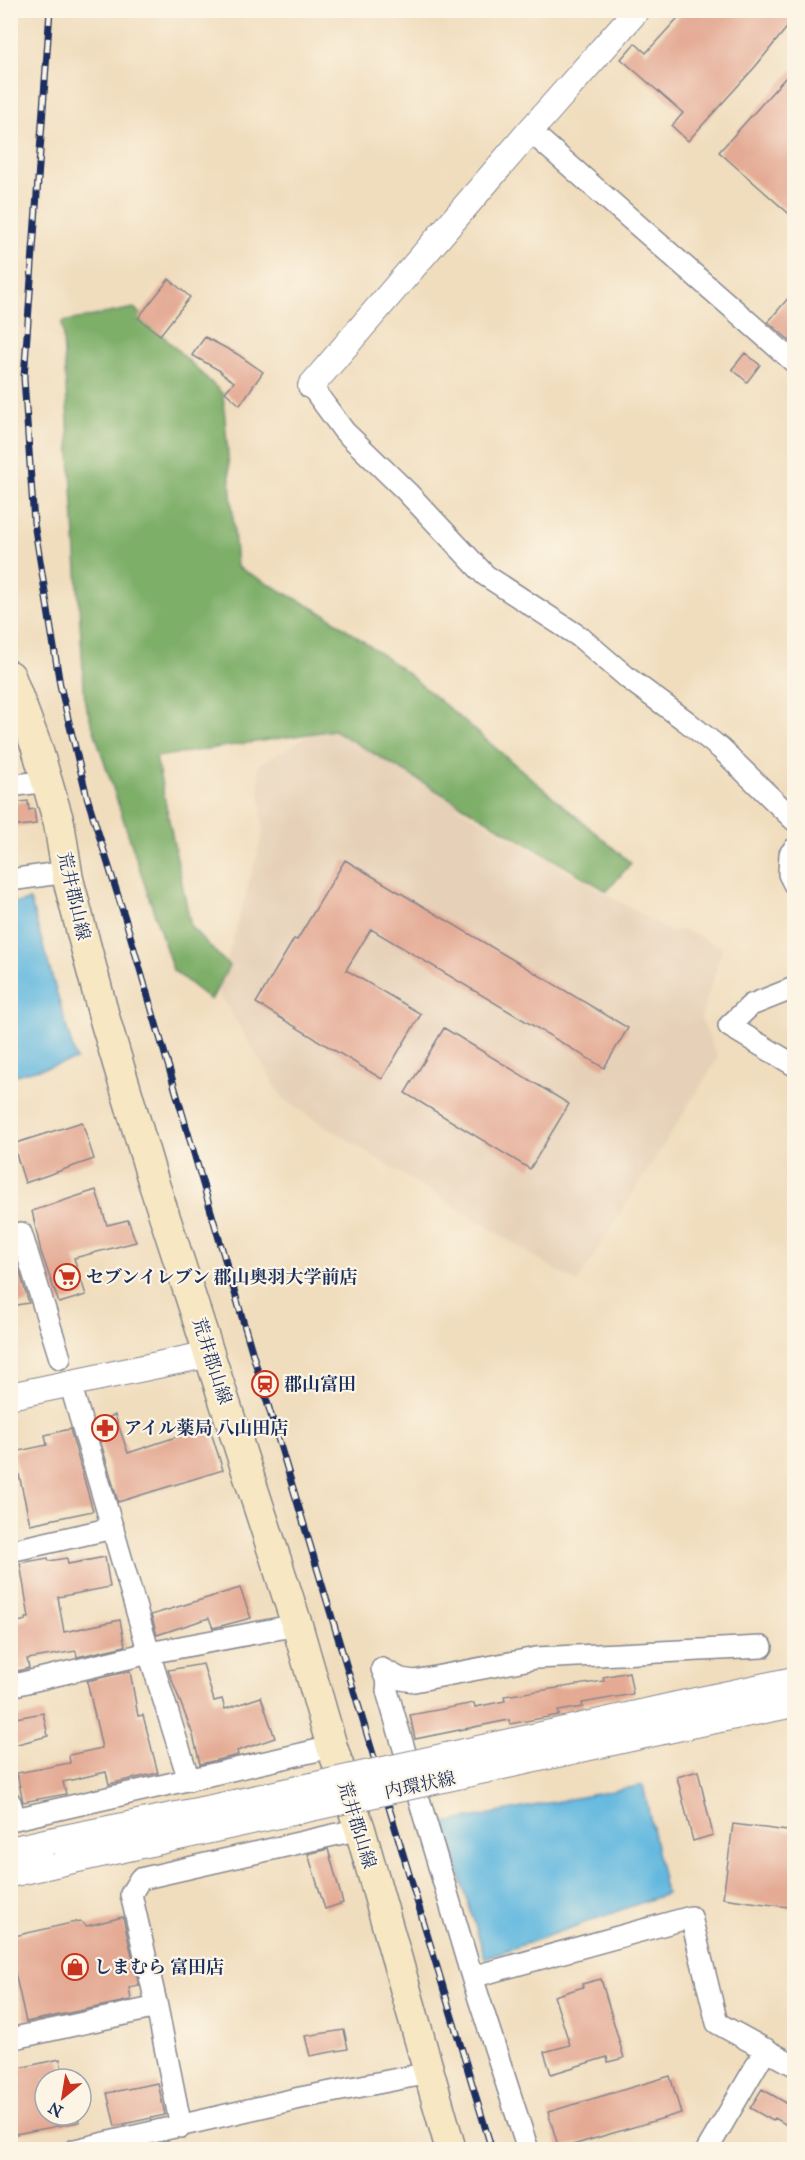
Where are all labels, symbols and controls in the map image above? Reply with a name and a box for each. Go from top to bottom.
street label: 荒井郡山線 [53,850,95,942]
supermarket icon: セブンイレブン 郡山奥羽大学前店 [52,1262,82,1292]
place label: セブンイレブン 郡山奥羽大学前店 [86,1266,358,1288]
street label: 荒井郡山線 [188,1315,236,1407]
station icon: 郡山富田 [250,1369,280,1399]
place label: 郡山富田 [284,1373,356,1395]
pharmacy icon: アイル薬局 八山田店 [90,1413,120,1443]
place label: アイル薬局 八山田店 [124,1417,288,1439]
street label: 内環状線 [382,1767,458,1803]
street label: 荒井郡山線 [333,1779,381,1871]
shop icon: しまむら 富田店 [60,1952,90,1982]
place label: しまむら 富田店 [94,1956,224,1978]
north arrow [33,2067,93,2127]
text: N [45,2098,66,2121]

